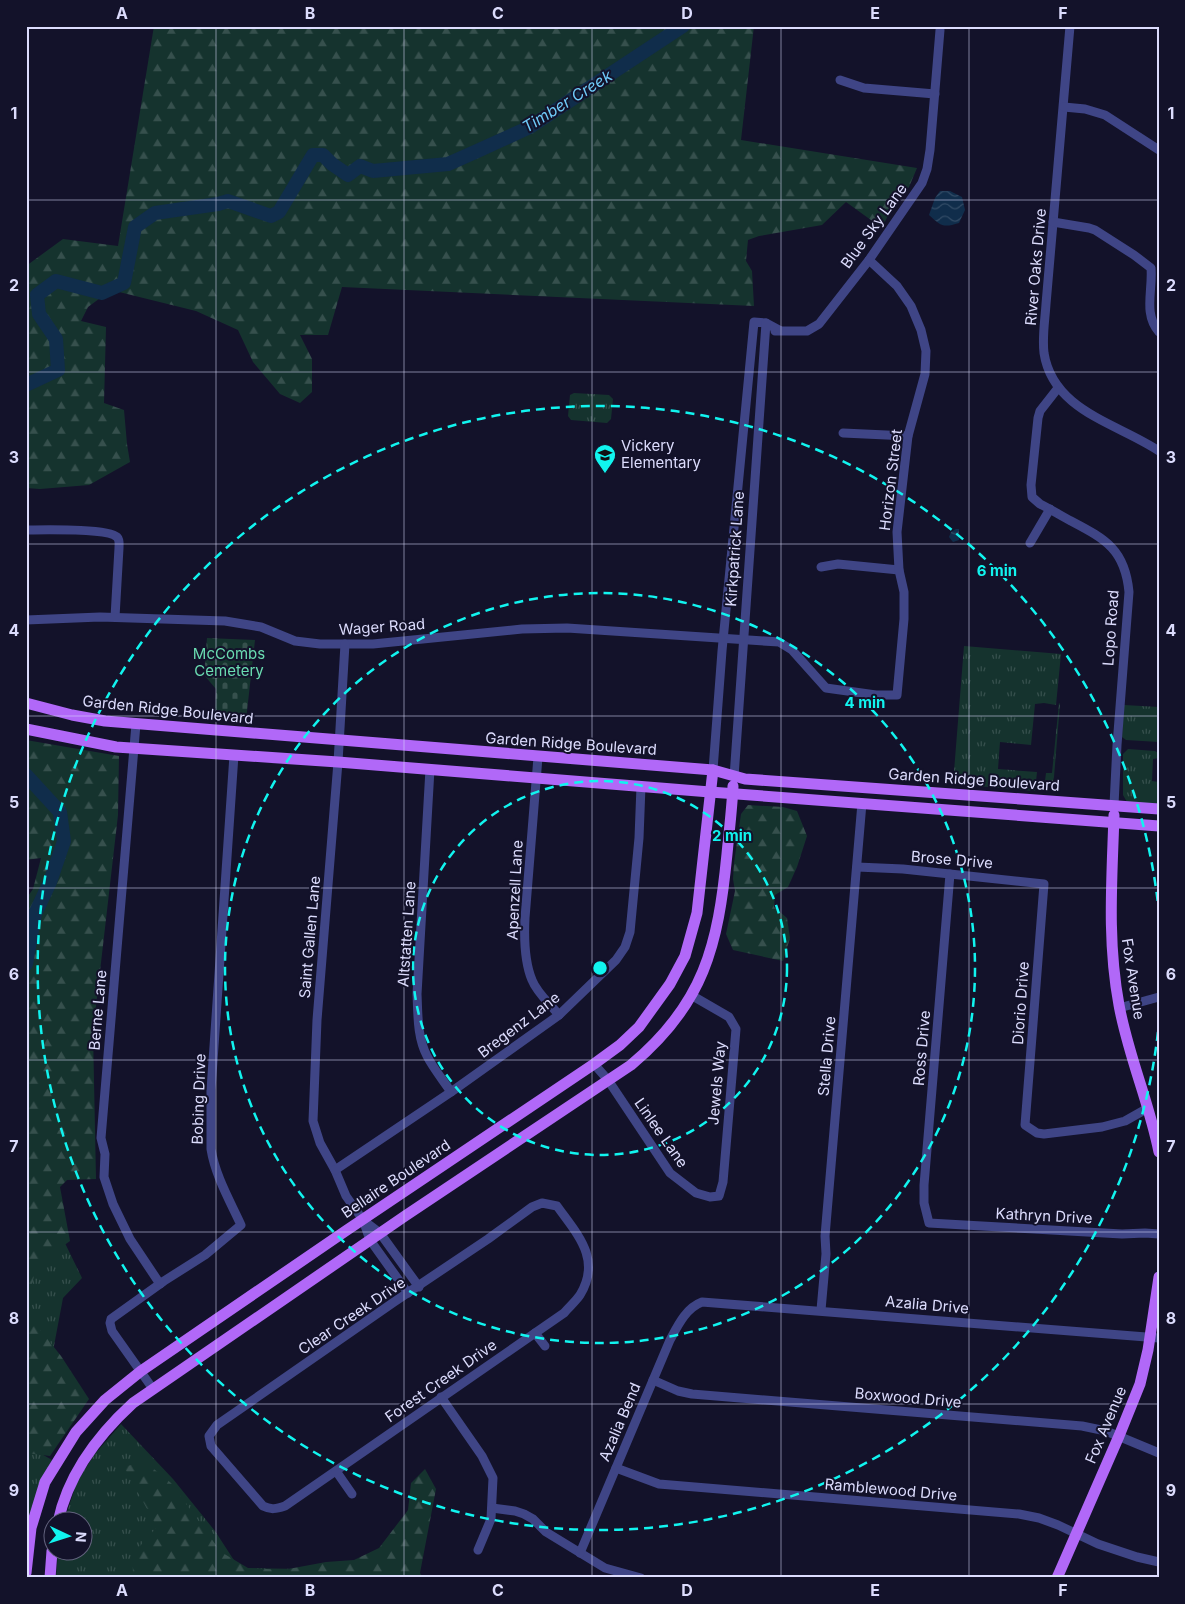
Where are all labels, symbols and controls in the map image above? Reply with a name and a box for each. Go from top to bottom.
text: A [116,3,128,23]
text: B [305,3,315,23]
text: C [492,3,504,23]
text: D [681,3,693,23]
text: E [870,3,880,23]
text: F [1058,3,1068,23]
water label: Timber Creek [518,65,616,137]
text: 1 [11,103,17,123]
text: 1 [1168,103,1174,123]
street label: Blue Sky Lane [836,180,911,272]
street label: River Oaks Drive [1021,208,1050,326]
text: 2 [9,275,19,295]
text: 2 [1166,275,1176,295]
street label: Horizon Street [875,428,906,532]
place label: Vickery Elementary [621,436,701,472]
school or university icon: Vickery Elementary [593,443,617,474]
text: 3 [9,447,19,467]
text: 3 [1166,447,1176,467]
street label: Kirkpatrick Lane [721,491,748,607]
text: 6 min [977,561,1017,580]
street label: Lopo Road [1098,589,1123,667]
street label: Wager Road [338,614,426,639]
text: 4 [9,620,20,640]
text: 4 [1166,620,1177,640]
park label: McCombs Cemetery [193,644,265,680]
street label: Garden Ridge Boulevard [82,691,254,728]
text: 4 min [845,693,885,712]
street label: Garden Ridge Boulevard [485,728,657,759]
street label: Garden Ridge Boulevard [888,764,1060,795]
text: 5 [9,792,19,812]
text: 5 [1166,792,1176,812]
text: 2 min [712,826,752,845]
street label: Apenzell Lane [502,840,527,940]
street label: Brose Drive [910,846,994,873]
street label: Saint Gallen Lane [295,875,324,999]
street label: Altstatten Lane [393,880,420,987]
street label: Fox Avenue [1118,937,1149,1021]
centre of rings [591,959,609,977]
street label: Diorio Drive [1008,961,1033,1045]
text: 6 [9,964,19,984]
text: 6 [1166,964,1176,984]
street label: Berne Lane [85,969,110,1051]
street label: Bregenz Lane [474,988,563,1062]
street label: Ross Drive [909,1009,934,1086]
street label: Stella Drive [814,1015,839,1097]
street label: Jewels Way [703,1040,730,1126]
street label: Bobing Drive [187,1053,210,1145]
street label: Linlee Lane [630,1094,692,1171]
street label: Bellaire Boulevard [338,1135,454,1222]
text: 7 [9,1136,19,1156]
text: 7 [1166,1136,1176,1156]
street label: Kathryn Drive [995,1203,1093,1228]
street label: Clear Creek Drive [294,1273,409,1358]
street label: Azalia Drive [884,1291,970,1318]
text: 8 [9,1308,19,1328]
text: 8 [1166,1308,1176,1328]
street label: Forest Creek Drive [381,1335,500,1426]
street label: Azalia Bend [594,1380,645,1464]
street label: Boxwood Drive [854,1383,962,1412]
street label: Fox Avenue [1081,1383,1130,1466]
street label: Ramblewood Drive [824,1474,958,1505]
text: 9 [9,1480,19,1500]
text: 9 [1166,1480,1176,1500]
north arrow [42,1512,92,1562]
text: N [73,1531,90,1543]
text: A [116,1580,128,1600]
text: B [305,1580,315,1600]
text: C [492,1580,504,1600]
text: D [681,1580,693,1600]
text: E [870,1580,880,1600]
text: F [1058,1580,1068,1600]

